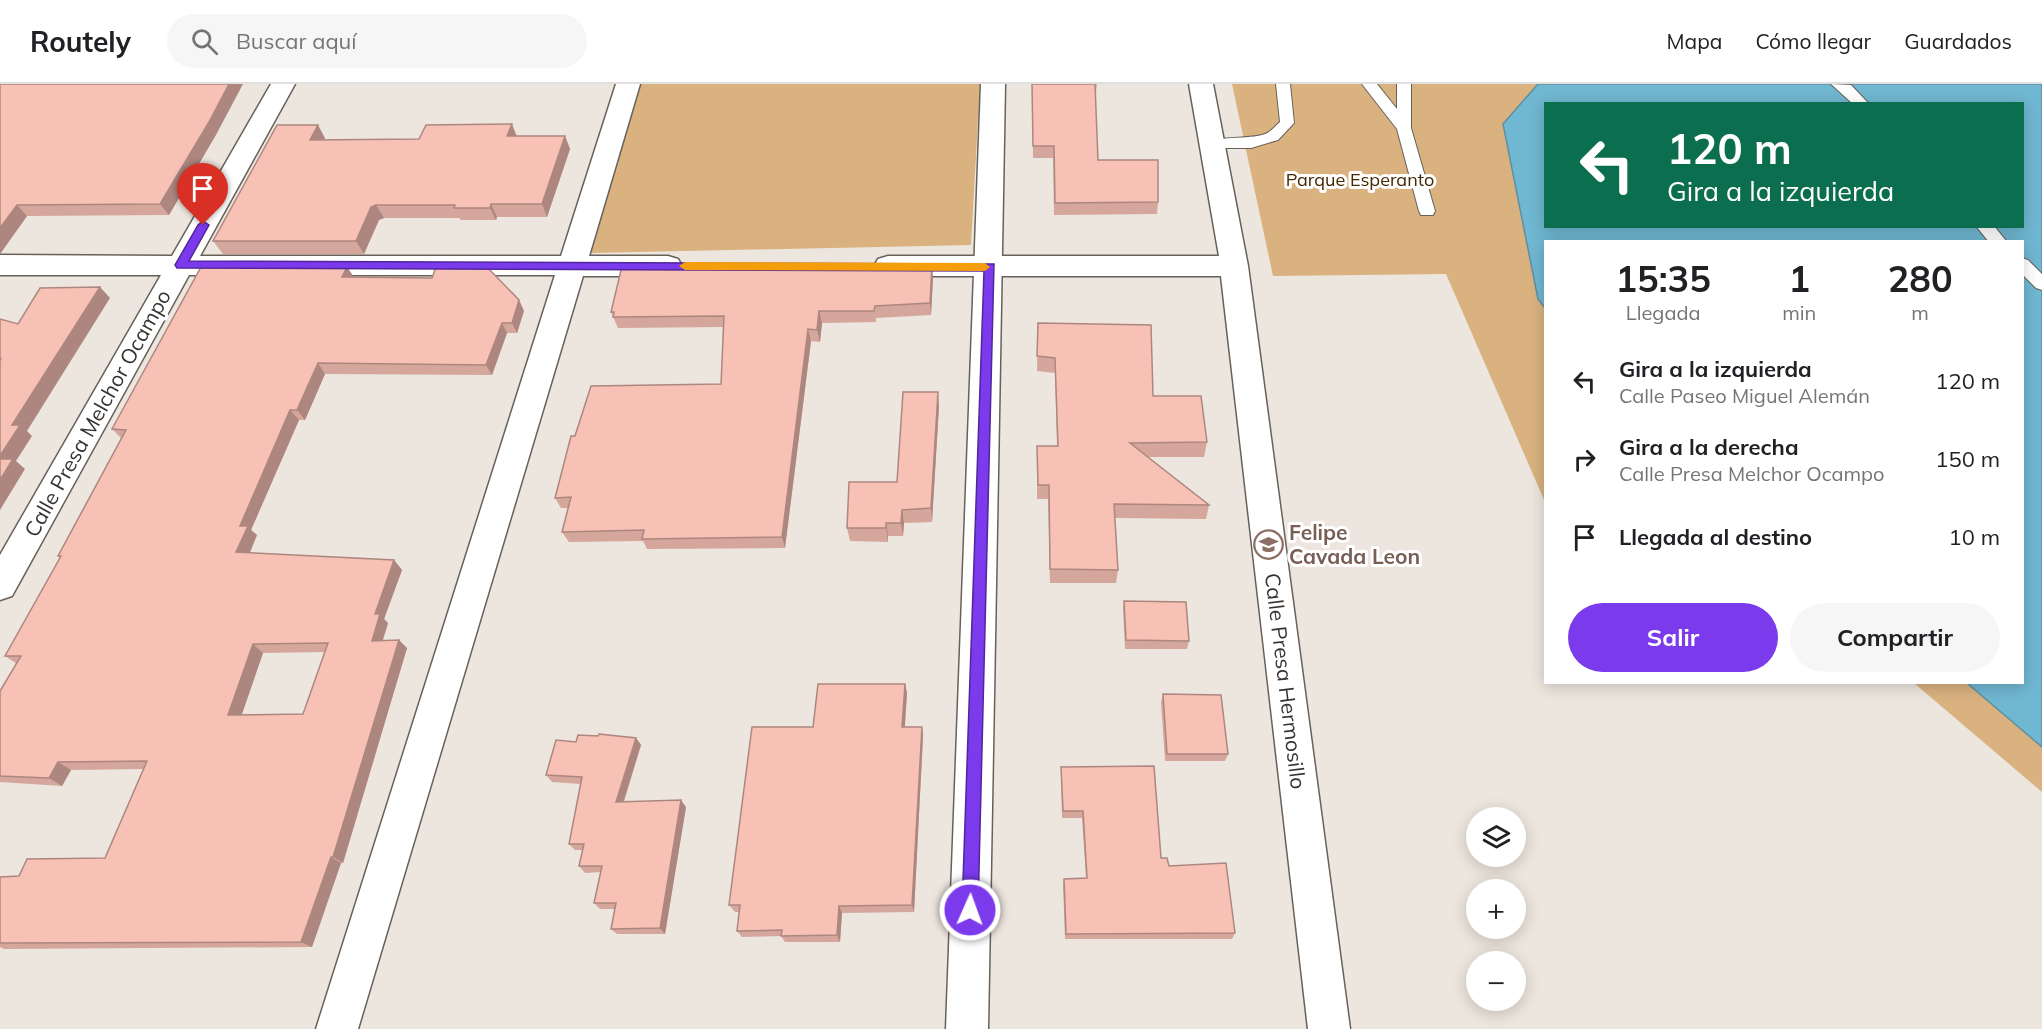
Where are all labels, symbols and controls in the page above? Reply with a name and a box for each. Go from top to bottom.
search box [167,14,587,68]
text: Routely [30,24,131,59]
icon: search [188,25,221,58]
text: Buscar aquí [236,27,357,55]
text: Mapa [1667,28,1722,54]
text: Cómo llegar [1755,28,1871,54]
text: Guardados [1904,28,2012,54]
text: 120 m [1667,122,1792,175]
icon: left [1568,126,1646,204]
pin [177,163,228,225]
park label: Parque Esperanto [1286,168,1434,191]
icon: arrive [186,172,219,205]
text: Gira a la izquierda [1667,174,1894,208]
text: 15:35 [1615,256,1711,301]
text: 1 [1788,256,1810,301]
text: 280 [1888,256,1953,301]
street label: Calle Presa Melchor Ocampo [18,285,176,541]
text: Llegada [1626,300,1700,325]
text: min [1782,300,1816,325]
text: m [1911,300,1929,325]
text: Gira a la izquierda [1619,355,1812,383]
icon: left [1568,365,1601,398]
text: 120 m [1935,367,2000,395]
text: Calle Paseo Miguel Alemán [1619,383,1870,408]
text: Gira a la derecha [1619,433,1799,461]
icon: right [1568,443,1601,476]
text: 150 m [1935,445,2000,473]
text: Calle Presa Melchor Ocampo [1619,461,1885,486]
place label: Felipe Cavada Leon [1289,519,1420,569]
icon: arrive [1568,521,1601,554]
text: Llegada al destino [1619,523,1812,551]
text: 10 m [1949,523,2000,551]
school or university icon: Felipe Cavada Leon [1252,528,1284,560]
street label: Calle Presa Hermosillo [1260,572,1312,790]
button: Salir [1568,603,1778,672]
button: Compartir [1790,603,2000,672]
map controls [1466,807,1526,1011]
button: layers [1466,807,1526,867]
position arrow [938,878,1002,942]
button: + [1466,879,1526,939]
button: − [1466,951,1526,1011]

